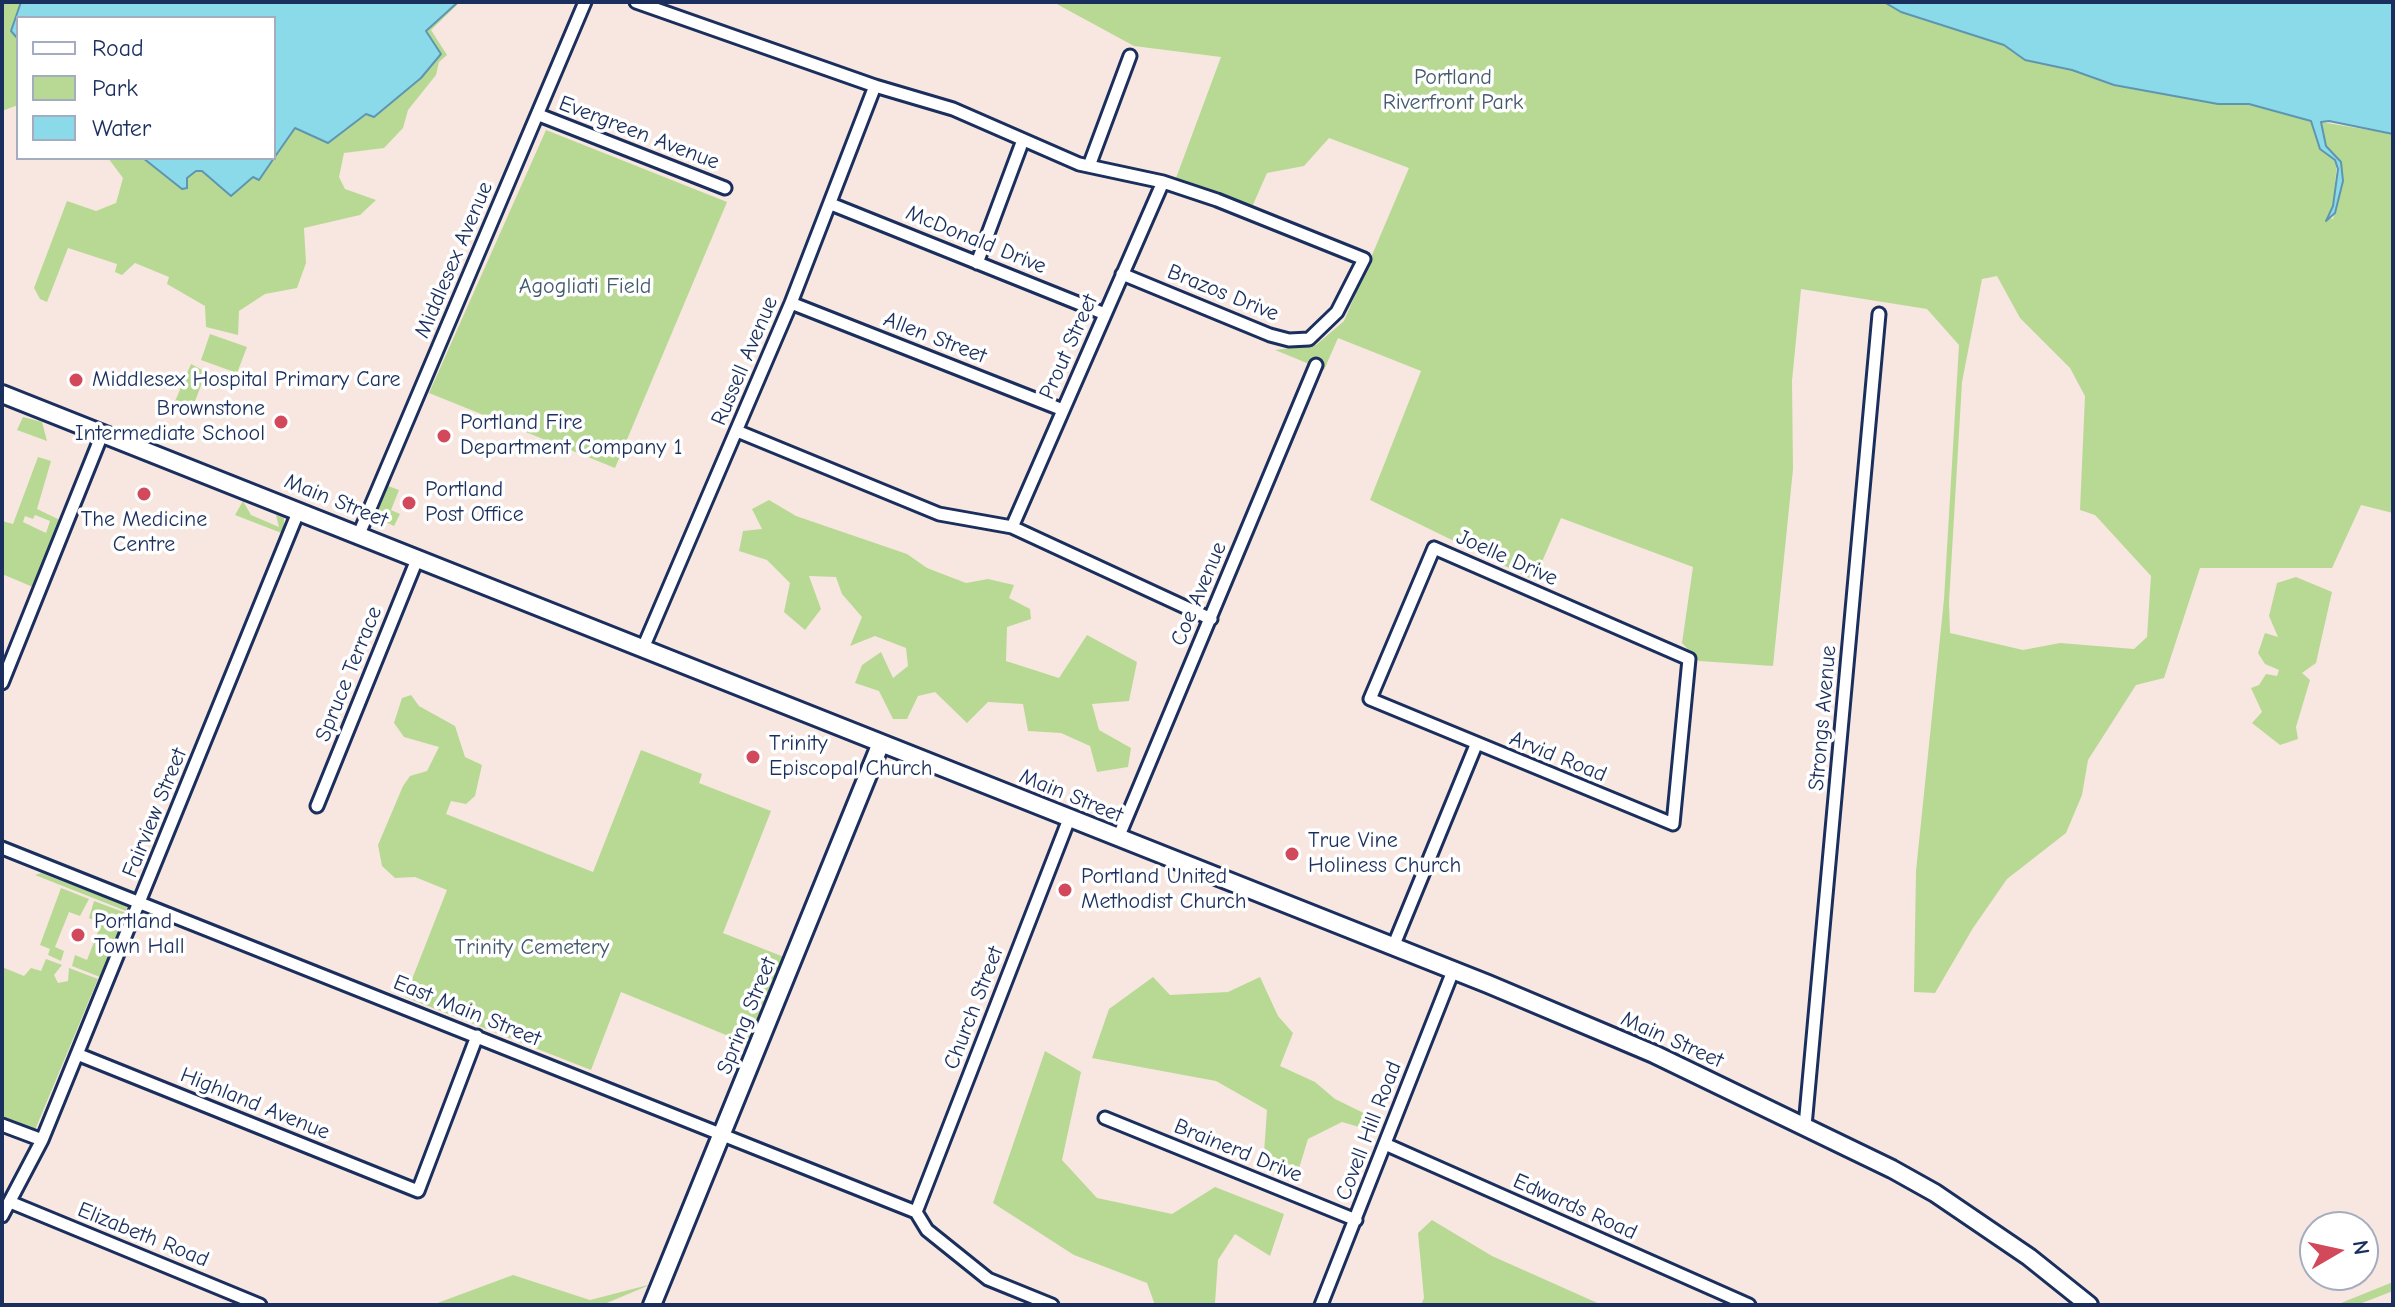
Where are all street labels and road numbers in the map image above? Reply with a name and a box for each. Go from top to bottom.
street label: Evergreen Avenue [555,90,723,176]
street label: Middlesex Avenue [409,178,499,342]
street label: McDonald Drive [902,200,1050,280]
street label: Brazos Drive [1164,259,1282,327]
street label: Prout Street [1034,290,1104,404]
street label: Russell Avenue [706,293,784,429]
street label: Allen Street [880,306,990,370]
street label: Main Street [280,468,392,534]
street label: Joelle Drive [1452,524,1562,592]
street label: Coe Avenue [1165,538,1233,650]
street label: Spruce Terrace [310,603,388,745]
street label: Strongs Avenue [1803,644,1843,792]
street label: Arvid Road [1506,726,1610,788]
street label: Fairview Street [117,744,193,882]
street label: Main Street [1015,763,1127,829]
street label: Church Street [938,943,1010,1073]
street label: Spring Street [712,954,782,1078]
street label: East Main Street [389,969,545,1053]
street label: Main Street [1617,1006,1727,1074]
street label: Covell Hill Road [1330,1058,1408,1204]
street label: Highland Avenue [176,1062,334,1146]
street label: Brainerd Drive [1170,1113,1306,1189]
street label: Edwards Road [1509,1168,1641,1246]
street label: Elizabeth Road [74,1197,212,1273]

